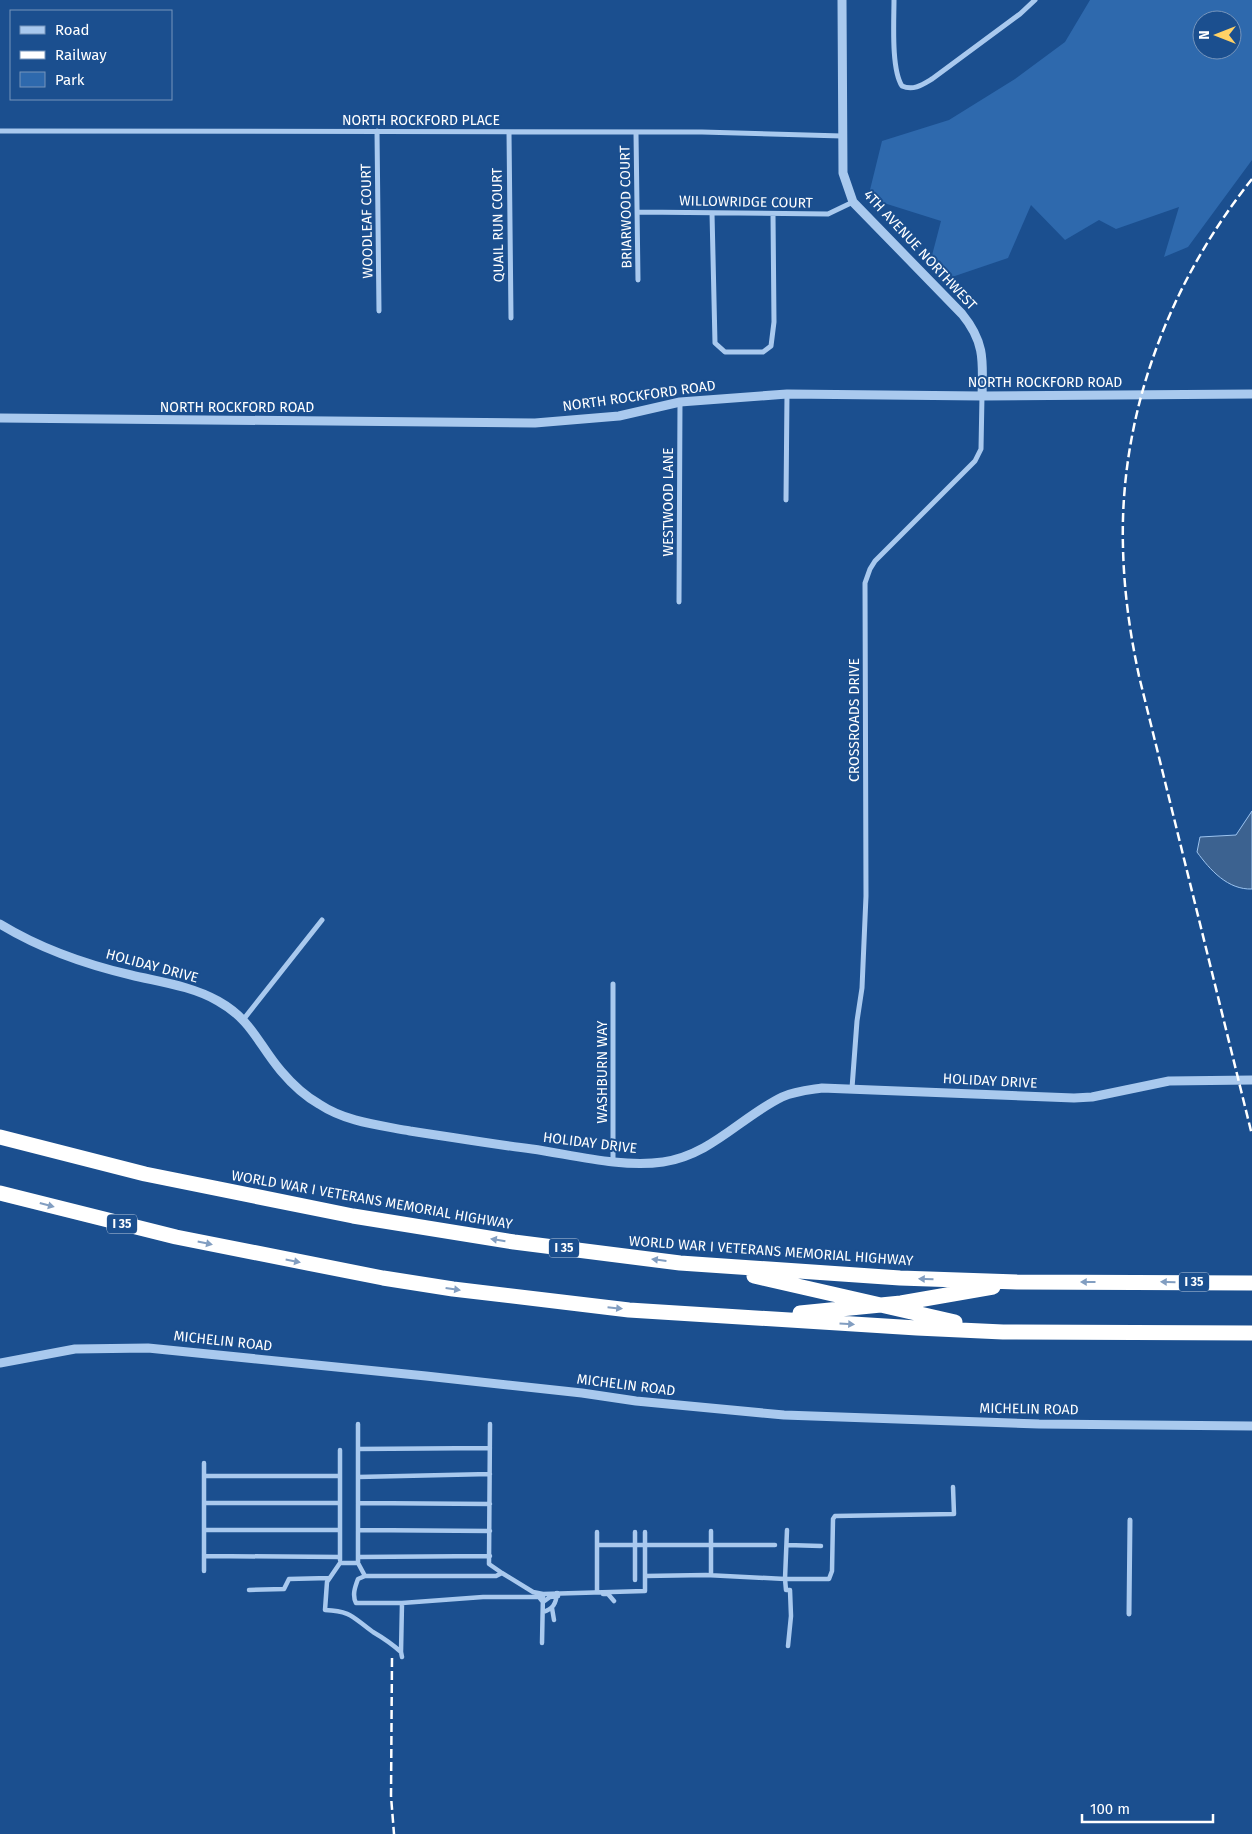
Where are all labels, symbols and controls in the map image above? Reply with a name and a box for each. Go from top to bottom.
legend [10,10,172,100]
north arrow [1192,10,1242,60]
text: Road [55,21,90,39]
text: N [1196,30,1213,40]
text: Railway [55,46,107,64]
text: Park [55,71,85,89]
street label: NORTH ROCKFORD PLACE [342,112,500,129]
street label: BRIARWOOD COURT [616,144,636,269]
street label: WOODLEAF COURT [357,163,377,279]
street label: QUAIL RUN COURT [488,167,507,282]
street label: 4TH AVENUE NORTHWEST [860,186,981,314]
street label: WILLOWRIDGE COURT [679,192,814,212]
street label: NORTH ROCKFORD ROAD [968,374,1122,391]
street label: NORTH ROCKFORD ROAD [561,377,717,415]
street label: NORTH ROCKFORD ROAD [160,399,314,416]
street label: WESTWOOD LANE [660,447,677,557]
street label: CROSSROADS DRIVE [846,658,863,782]
street label: HOLIDAY DRIVE [104,946,200,986]
street label: WASHBURN WAY [594,1020,611,1123]
street label: HOLIDAY DRIVE [942,1070,1038,1092]
street label: HOLIDAY DRIVE [542,1129,638,1157]
street label: WORLD WAR I VETERANS MEMORIAL HIGHWAY [230,1167,514,1233]
one-way arrow [40,1202,55,1210]
road number: I 35 [107,1214,137,1234]
street label: WORLD WAR I VETERANS MEMORIAL HIGHWAY [628,1233,914,1269]
one-way arrow [489,1235,505,1243]
road number: I 35 [549,1238,579,1258]
one-way arrow [198,1239,213,1247]
one-way arrow [651,1256,667,1264]
one-way arrow [286,1257,302,1265]
road number: I 35 [1179,1272,1209,1291]
one-way arrow [917,1275,933,1283]
one-way arrow [1080,1278,1096,1286]
one-way arrow [1160,1278,1176,1286]
one-way arrow [446,1286,462,1294]
one-way arrow [607,1304,623,1312]
one-way arrow [839,1320,855,1328]
street label: MICHELIN ROAD [173,1327,273,1355]
street label: MICHELIN ROAD [576,1371,676,1399]
street label: MICHELIN ROAD [979,1400,1079,1418]
scale bar [1082,1792,1213,1824]
text: 100 m [1090,1800,1130,1818]

